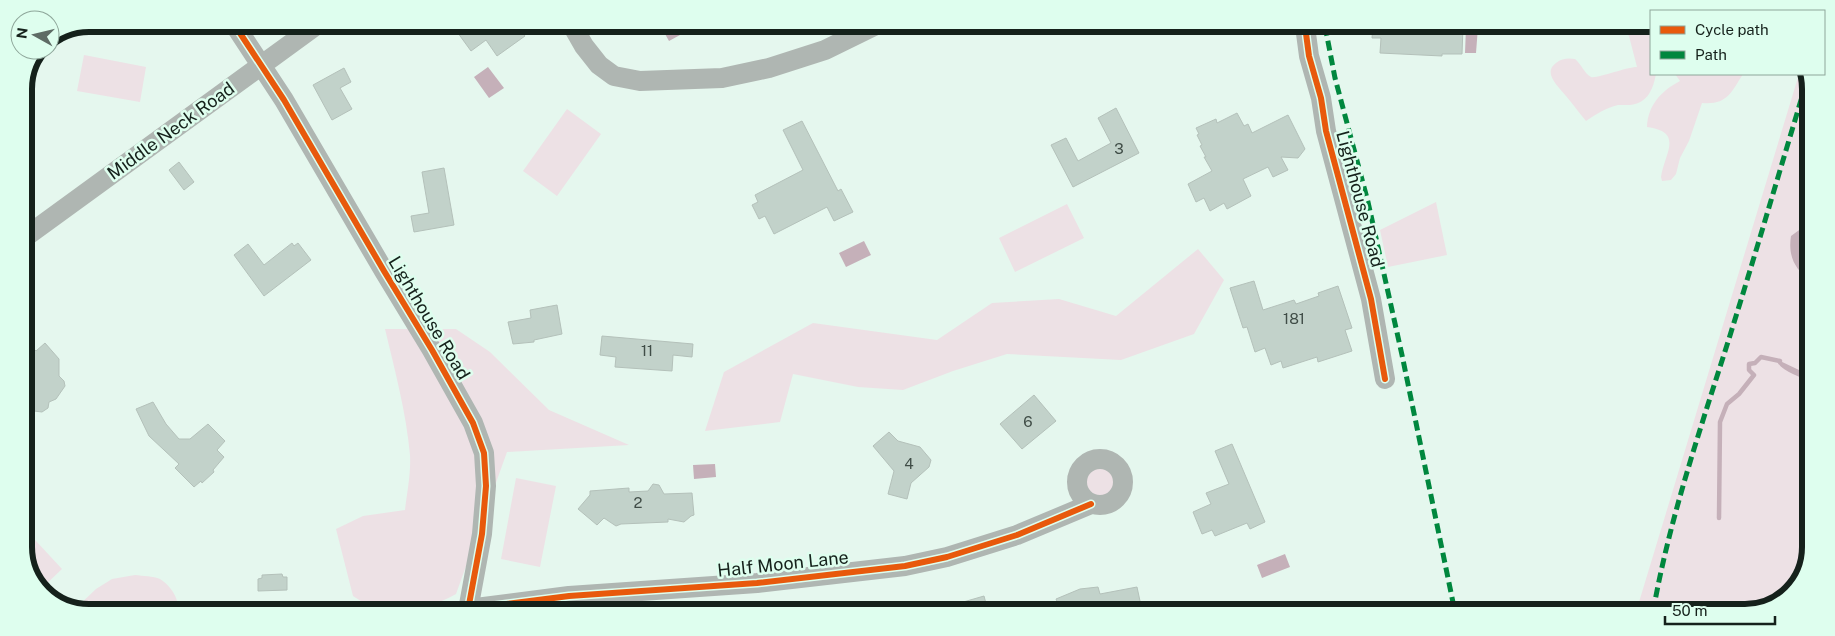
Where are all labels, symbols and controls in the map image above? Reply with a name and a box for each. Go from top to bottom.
north arrow [10,10,60,60]
legend [1650,10,1825,75]
text: Cycle path [1695,21,1769,38]
text: N [13,27,31,40]
text: Path [1695,46,1727,63]
street label: Middle Neck Road [103,77,238,184]
street label: Lighthouse Road [1332,128,1389,269]
house number: 3 [1114,140,1124,157]
street label: Lighthouse Road [384,252,475,383]
house number: 181 [1283,310,1305,327]
house number: 11 [641,342,653,359]
house number: 6 [1023,413,1033,430]
house number: 4 [904,455,914,472]
house number: 2 [634,494,643,511]
street label: Half Moon Lane [716,546,850,581]
scale bar [1665,594,1775,626]
text: 50 m [1672,602,1707,619]

